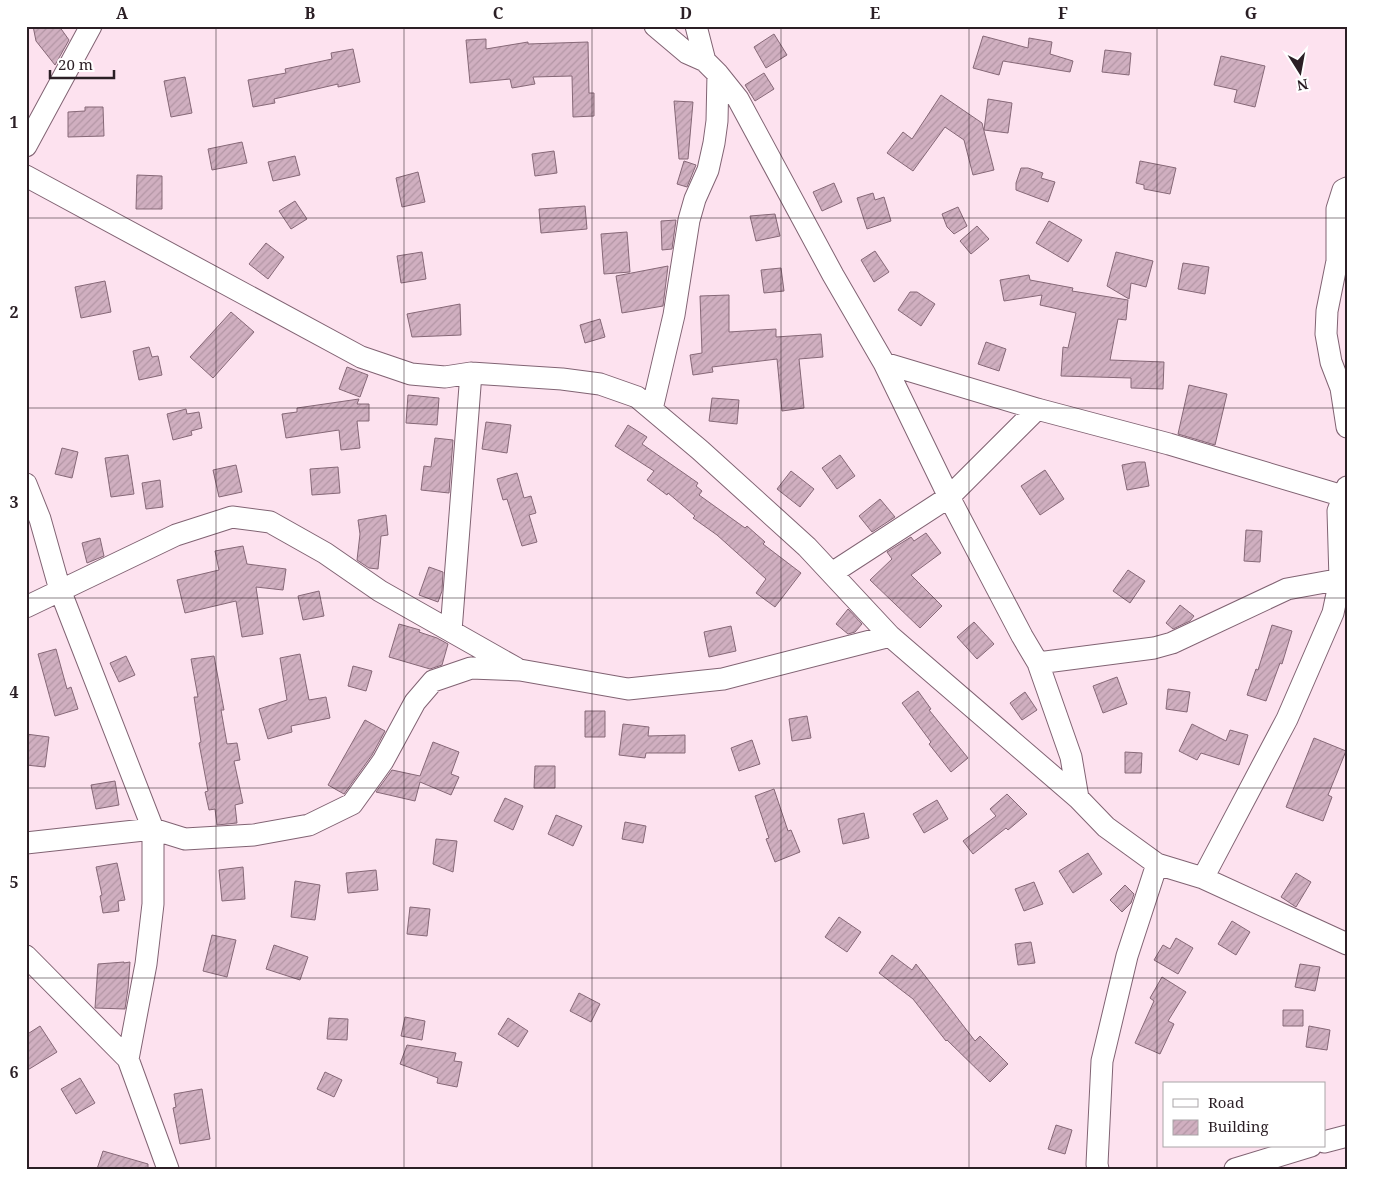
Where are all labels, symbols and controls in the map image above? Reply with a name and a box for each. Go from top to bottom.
text: A [116,2,129,24]
text: B [305,2,316,24]
text: C [493,2,504,24]
text: D [680,2,692,24]
text: E [870,2,880,24]
text: F [1058,2,1068,24]
text: G [1245,2,1257,24]
scale bar [50,48,114,80]
north arrow [1276,48,1326,98]
text: 20 m [58,54,93,74]
text: N [1295,75,1310,96]
text: 1 [9,111,19,133]
text: 2 [9,301,19,323]
text: 3 [9,491,19,513]
text: 4 [9,681,19,703]
text: 5 [9,871,19,893]
text: 6 [9,1061,19,1083]
legend [1163,1082,1326,1148]
text: Road [1208,1092,1244,1112]
text: Building [1208,1116,1269,1136]

